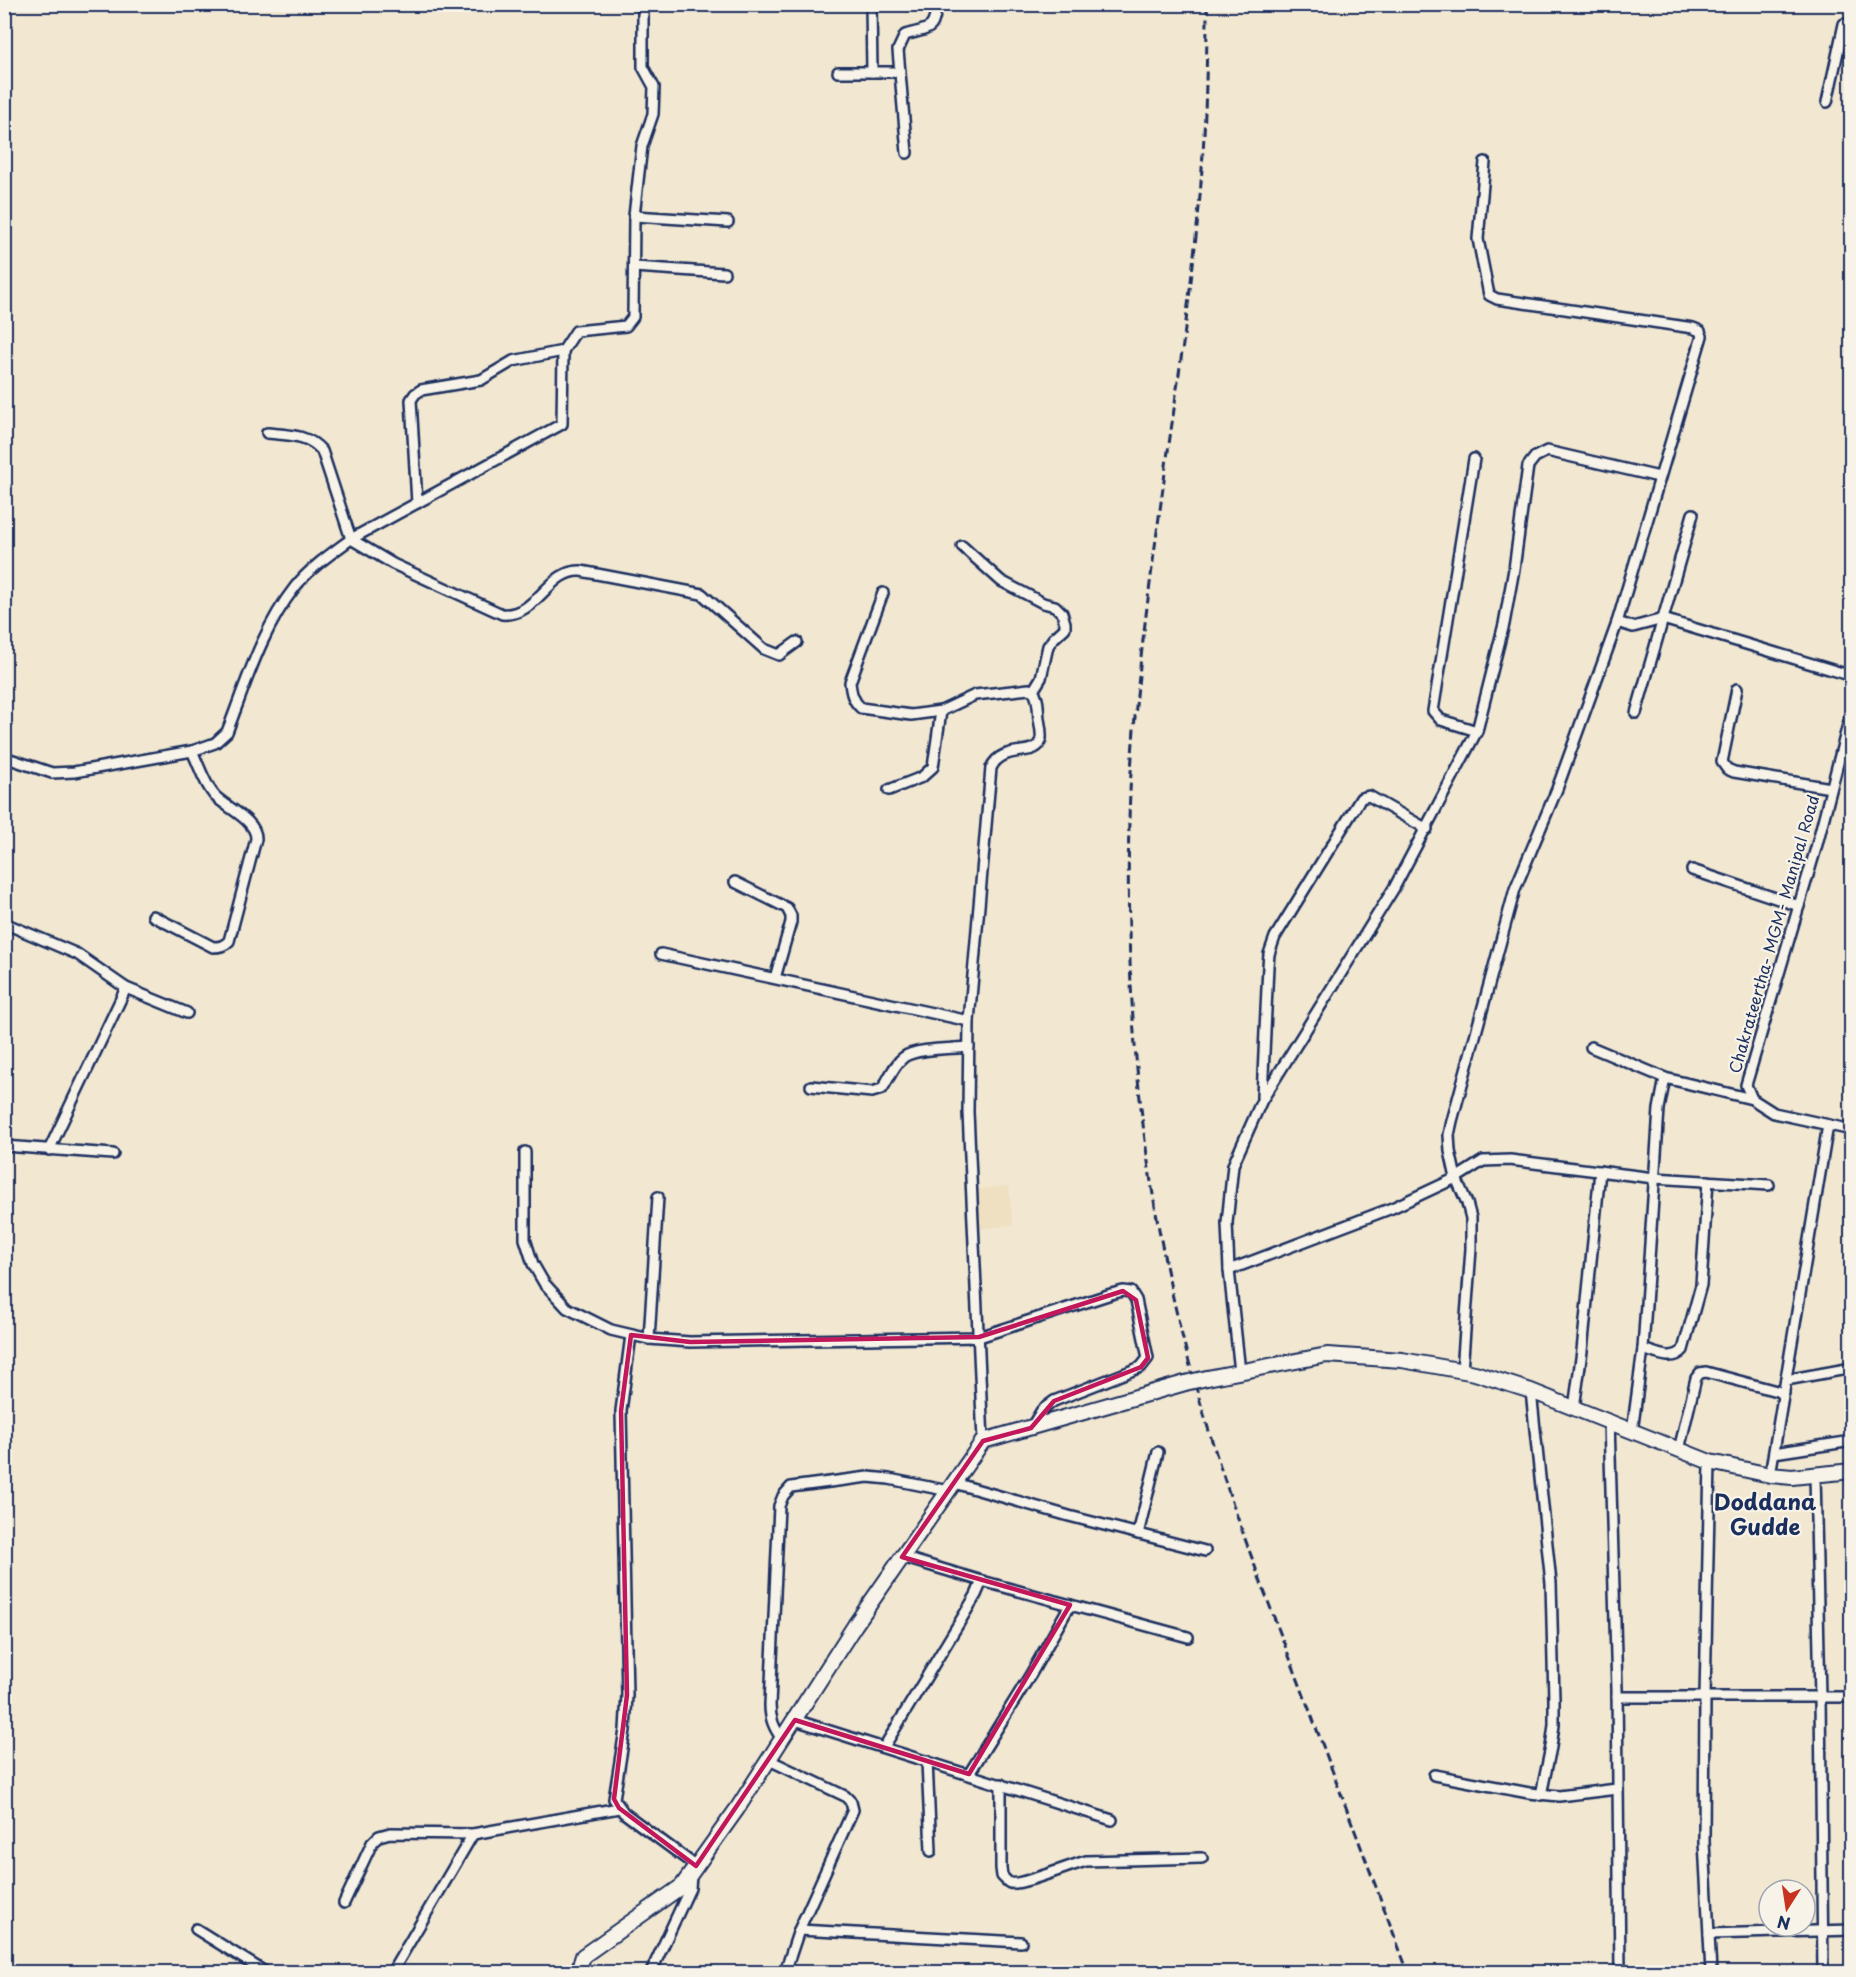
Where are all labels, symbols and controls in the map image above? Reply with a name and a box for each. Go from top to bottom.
street label: Chakrateertha- MGM- Manipal Road [1722,792,1824,1076]
district label: Doddana Gudde [1714,1484,1817,1542]
north arrow [1757,1878,1817,1938]
text: N [1775,1911,1792,1937]

